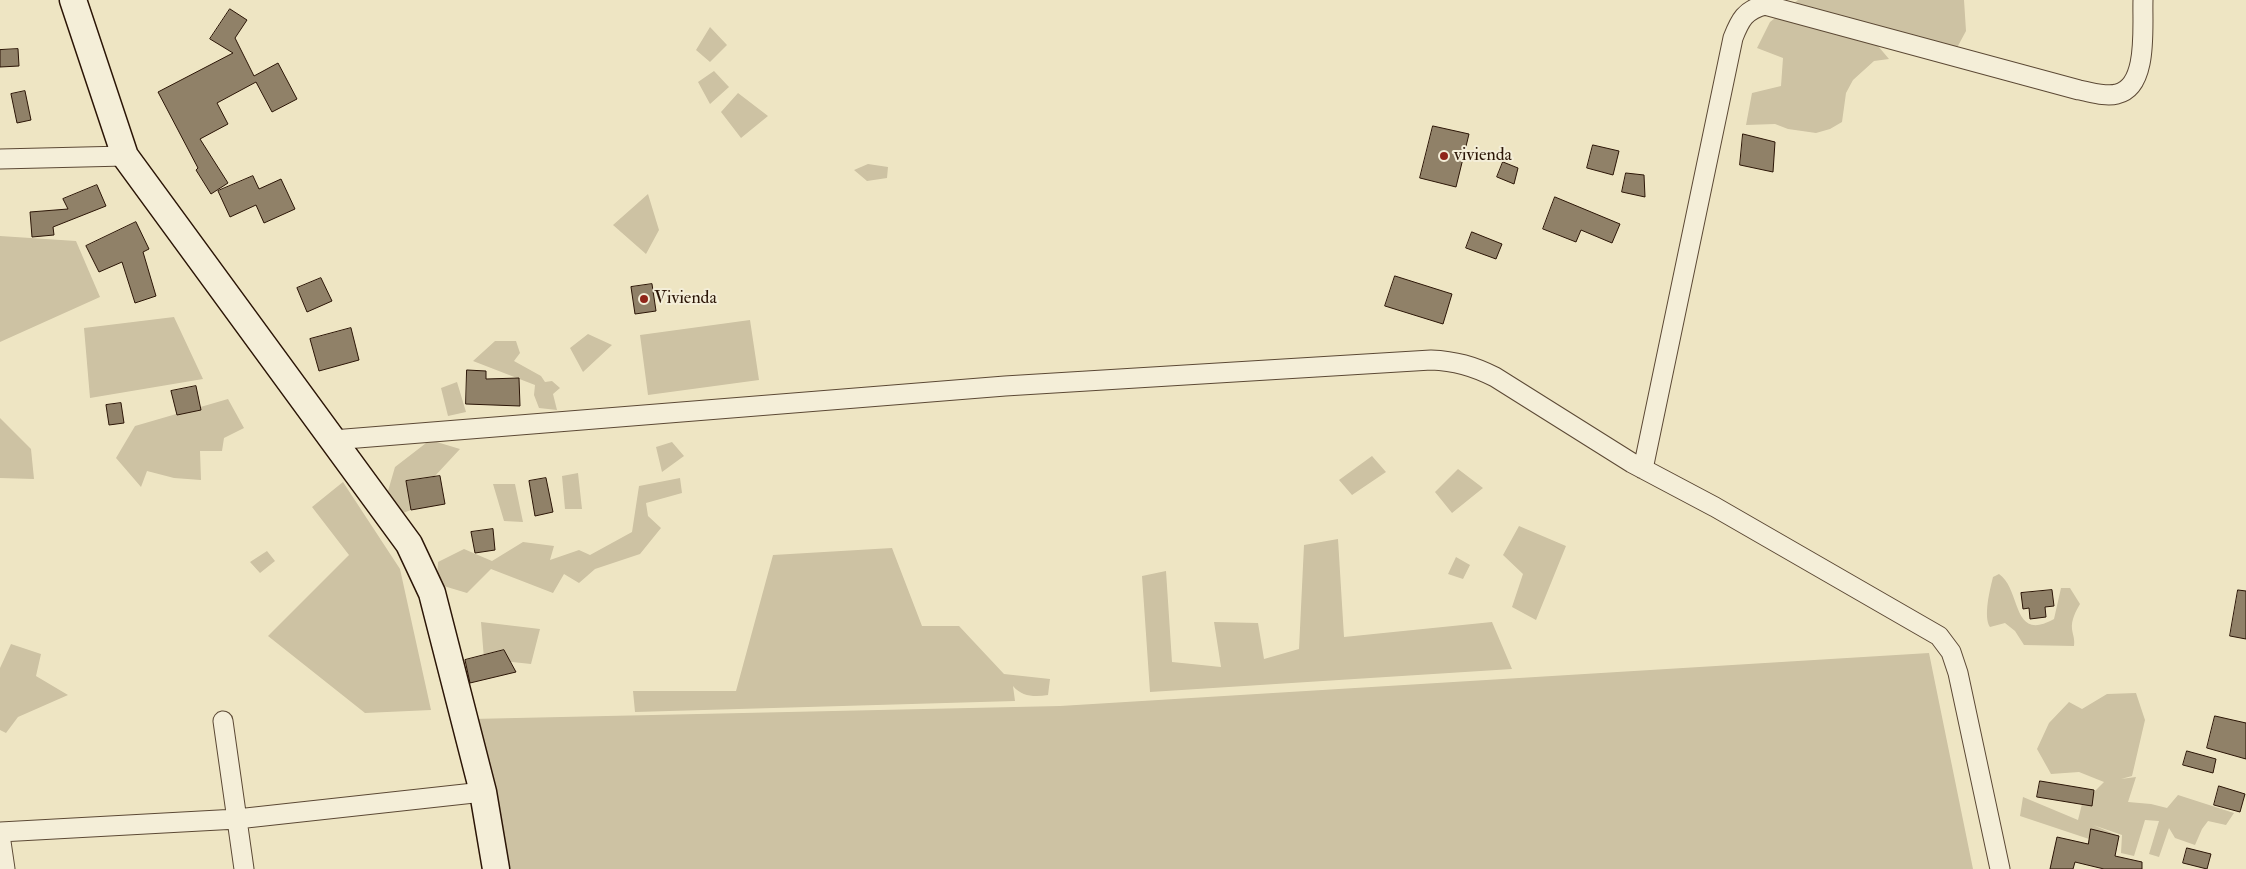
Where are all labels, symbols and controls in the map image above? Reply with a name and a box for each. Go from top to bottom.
place label: vivienda [1454,145,1512,167]
marker: vivienda [1438,150,1450,162]
place label: Vivienda [654,288,717,310]
marker: Vivienda [638,293,650,305]

